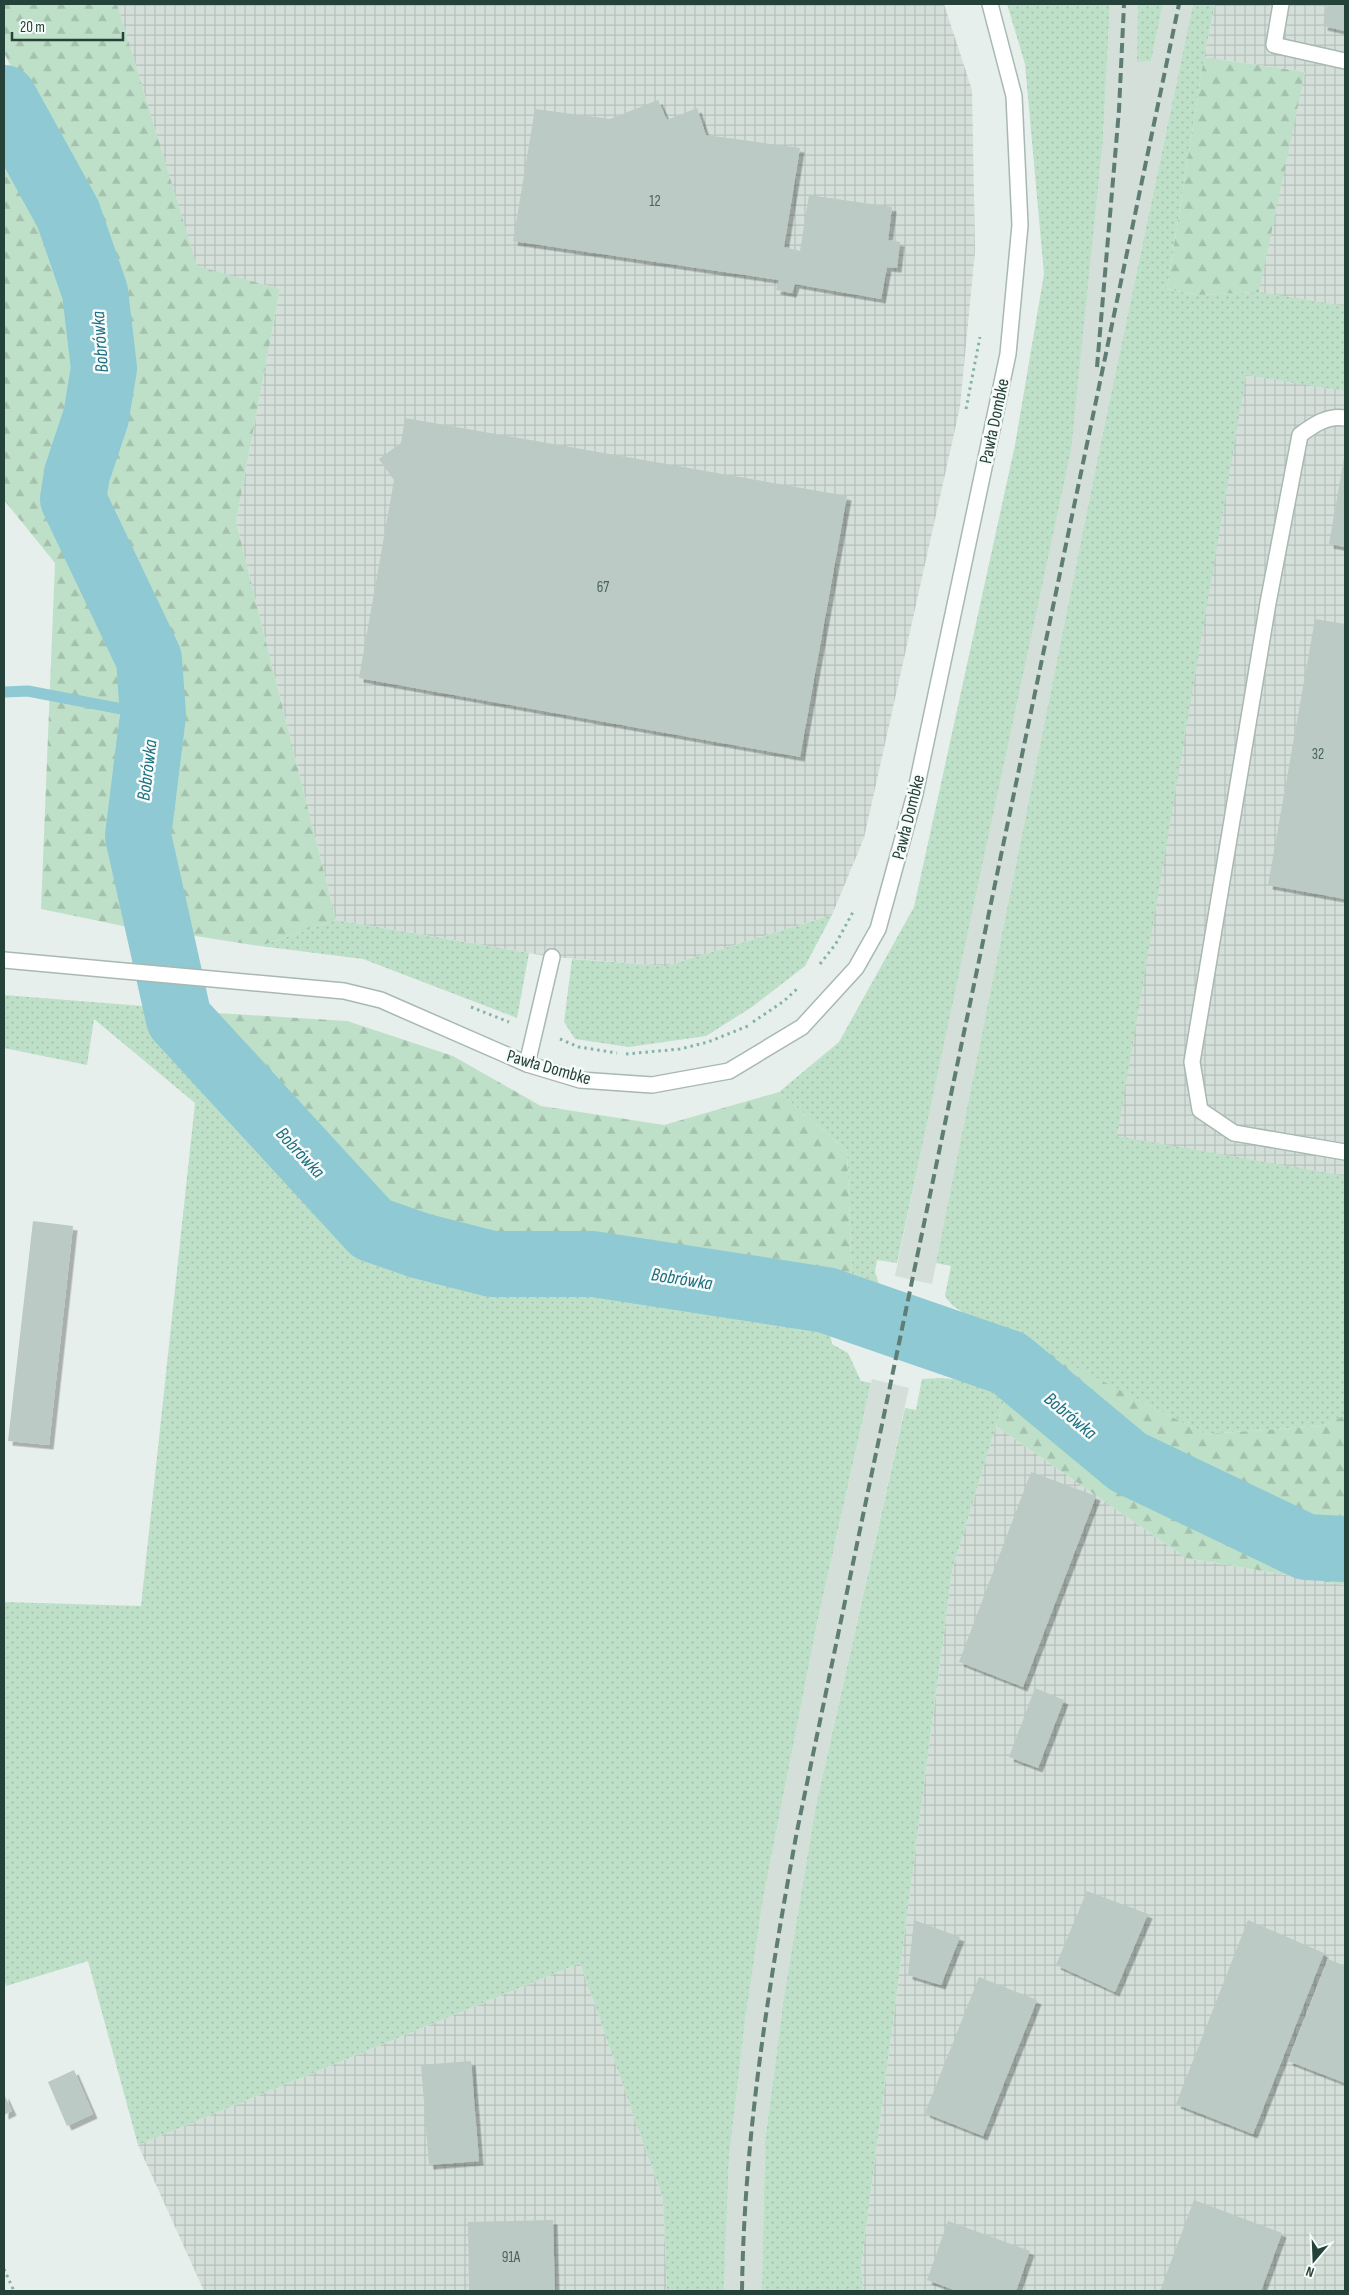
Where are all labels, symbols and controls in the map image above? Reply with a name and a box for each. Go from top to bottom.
scale bar [12,10,124,42]
text: 20 m [20,18,45,37]
house number: 12 [649,192,661,211]
water label: Bobrówka [87,310,114,373]
street label: Pawła Dombke [975,377,1014,466]
house number: 67 [597,578,609,597]
water label: Bobrówka [132,738,163,802]
house number: 32 [1312,745,1324,764]
street label: Pawła Dombke [888,773,929,862]
street label: Pawła Dombke [504,1045,593,1090]
water label: Bobrówka [271,1123,329,1184]
water label: Bobrówka [650,1263,714,1296]
water label: Bobrówka [1039,1388,1101,1445]
north arrow [1289,2235,1339,2285]
house number: 91A [502,2248,521,2267]
text: N [1304,2263,1316,2281]

